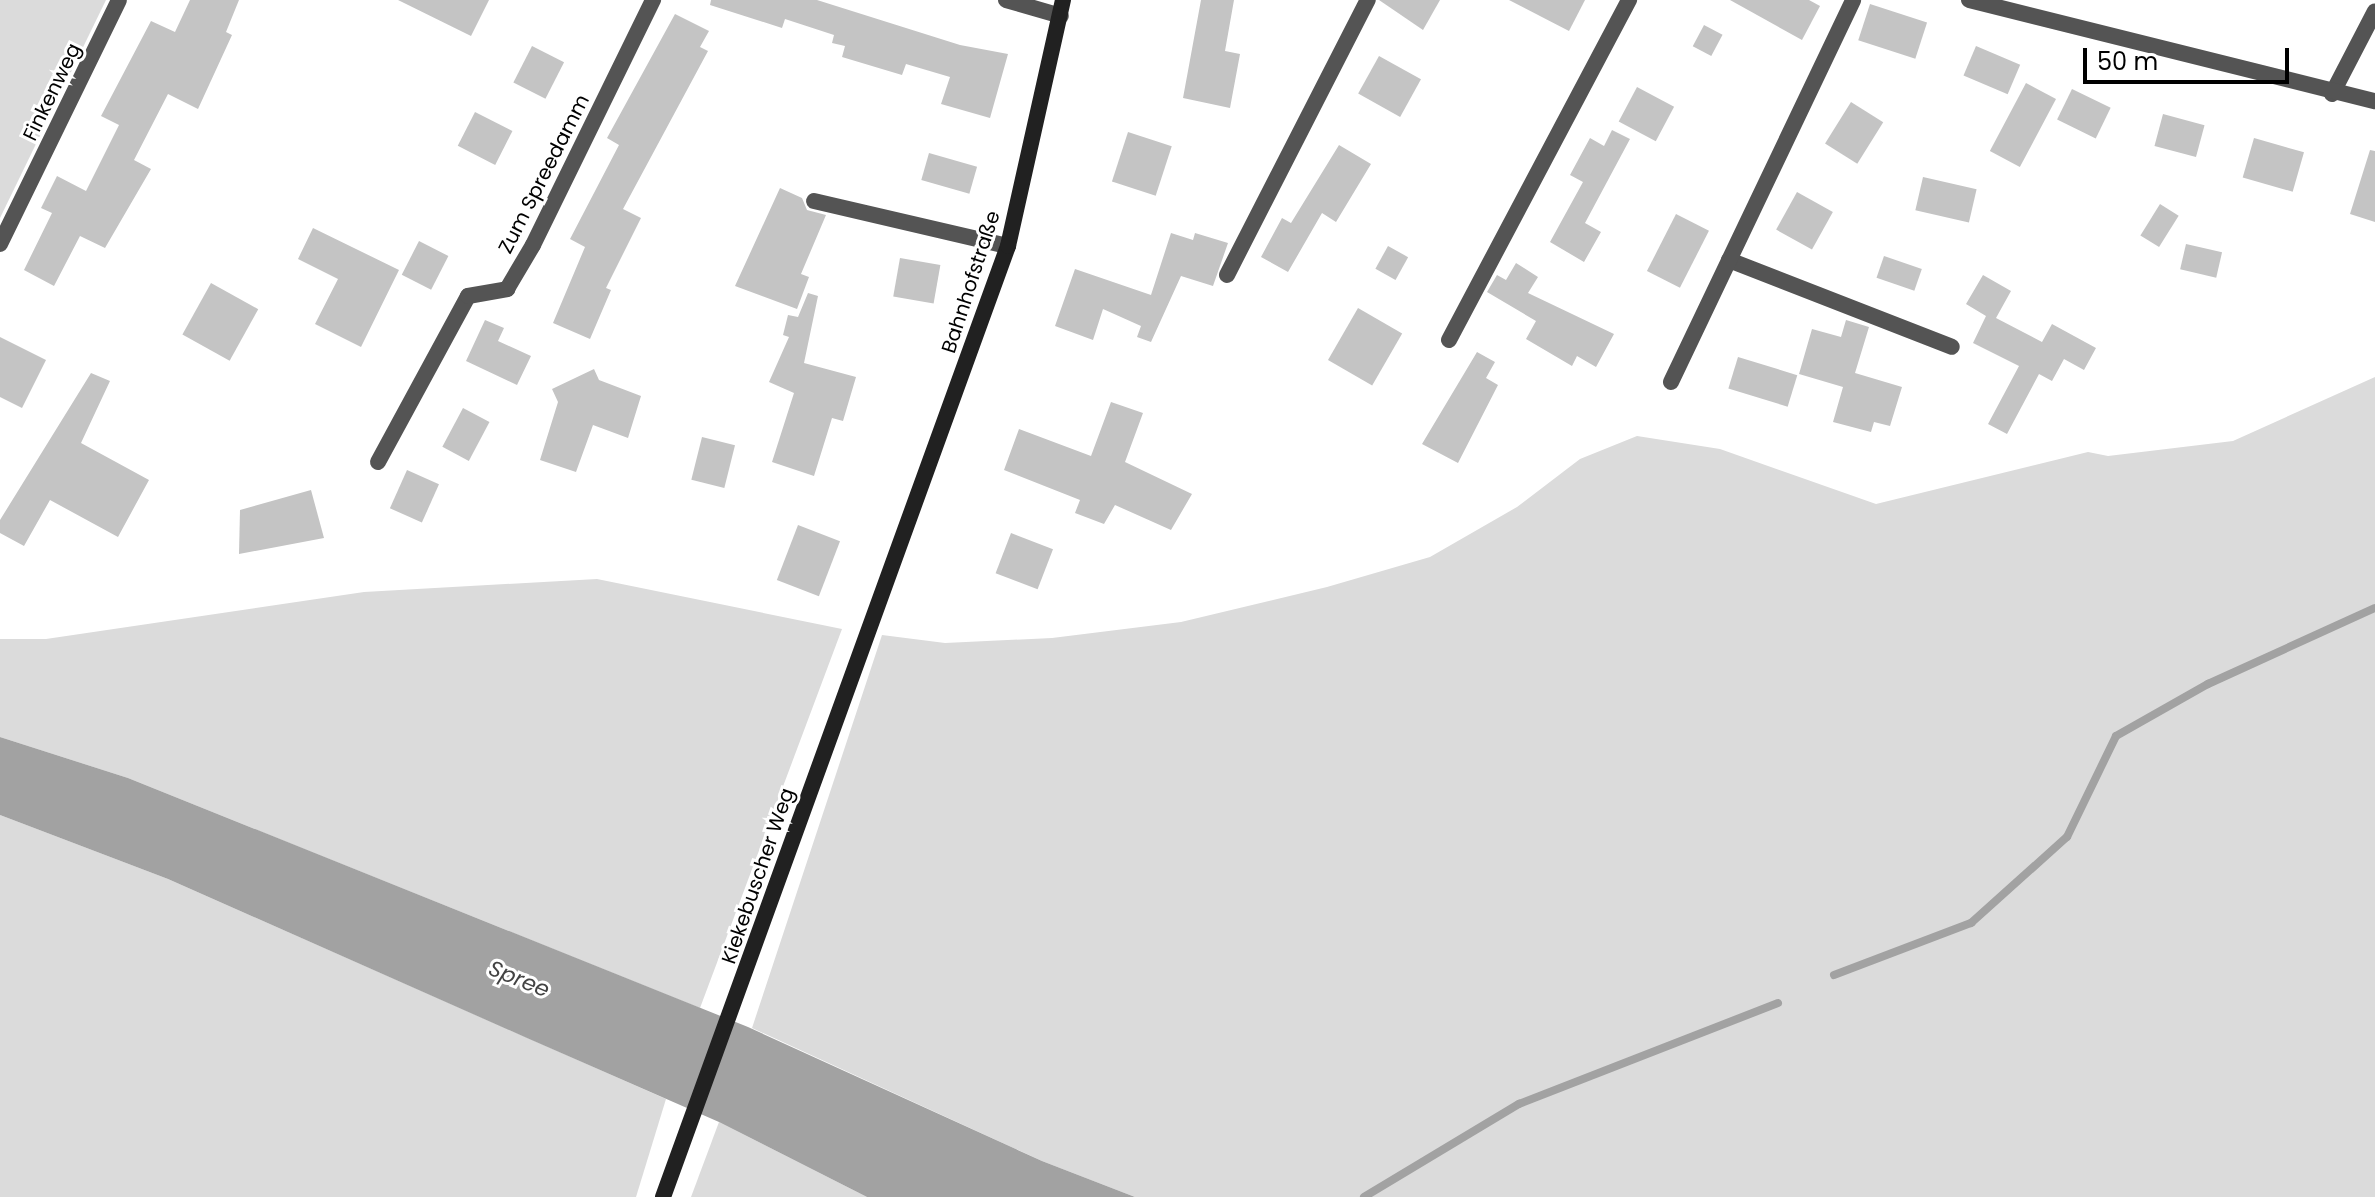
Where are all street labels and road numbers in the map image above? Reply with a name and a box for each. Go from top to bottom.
street label: Finkenweg [18,39,86,145]
street label: Zum Spreedamm [494,90,594,258]
street label: Bahnhofstraße [937,208,1005,356]
street label: Kiekebuscher Weg [717,785,799,967]

